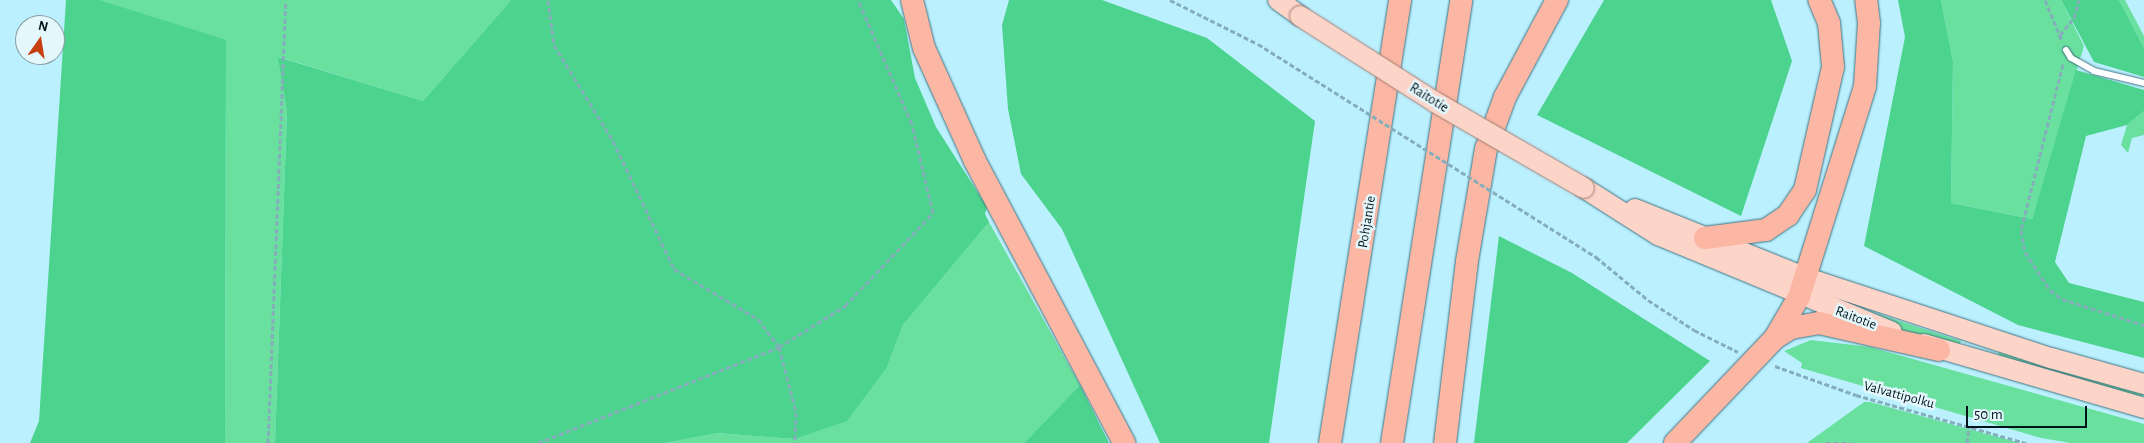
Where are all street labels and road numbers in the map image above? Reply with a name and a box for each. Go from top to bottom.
street label: Raitotie [1406,80,1452,116]
street label: Pohjantie [1355,195,1379,249]
street label: Raitotie [1833,302,1879,334]
street label: Valvattipolku [1862,378,1936,412]

